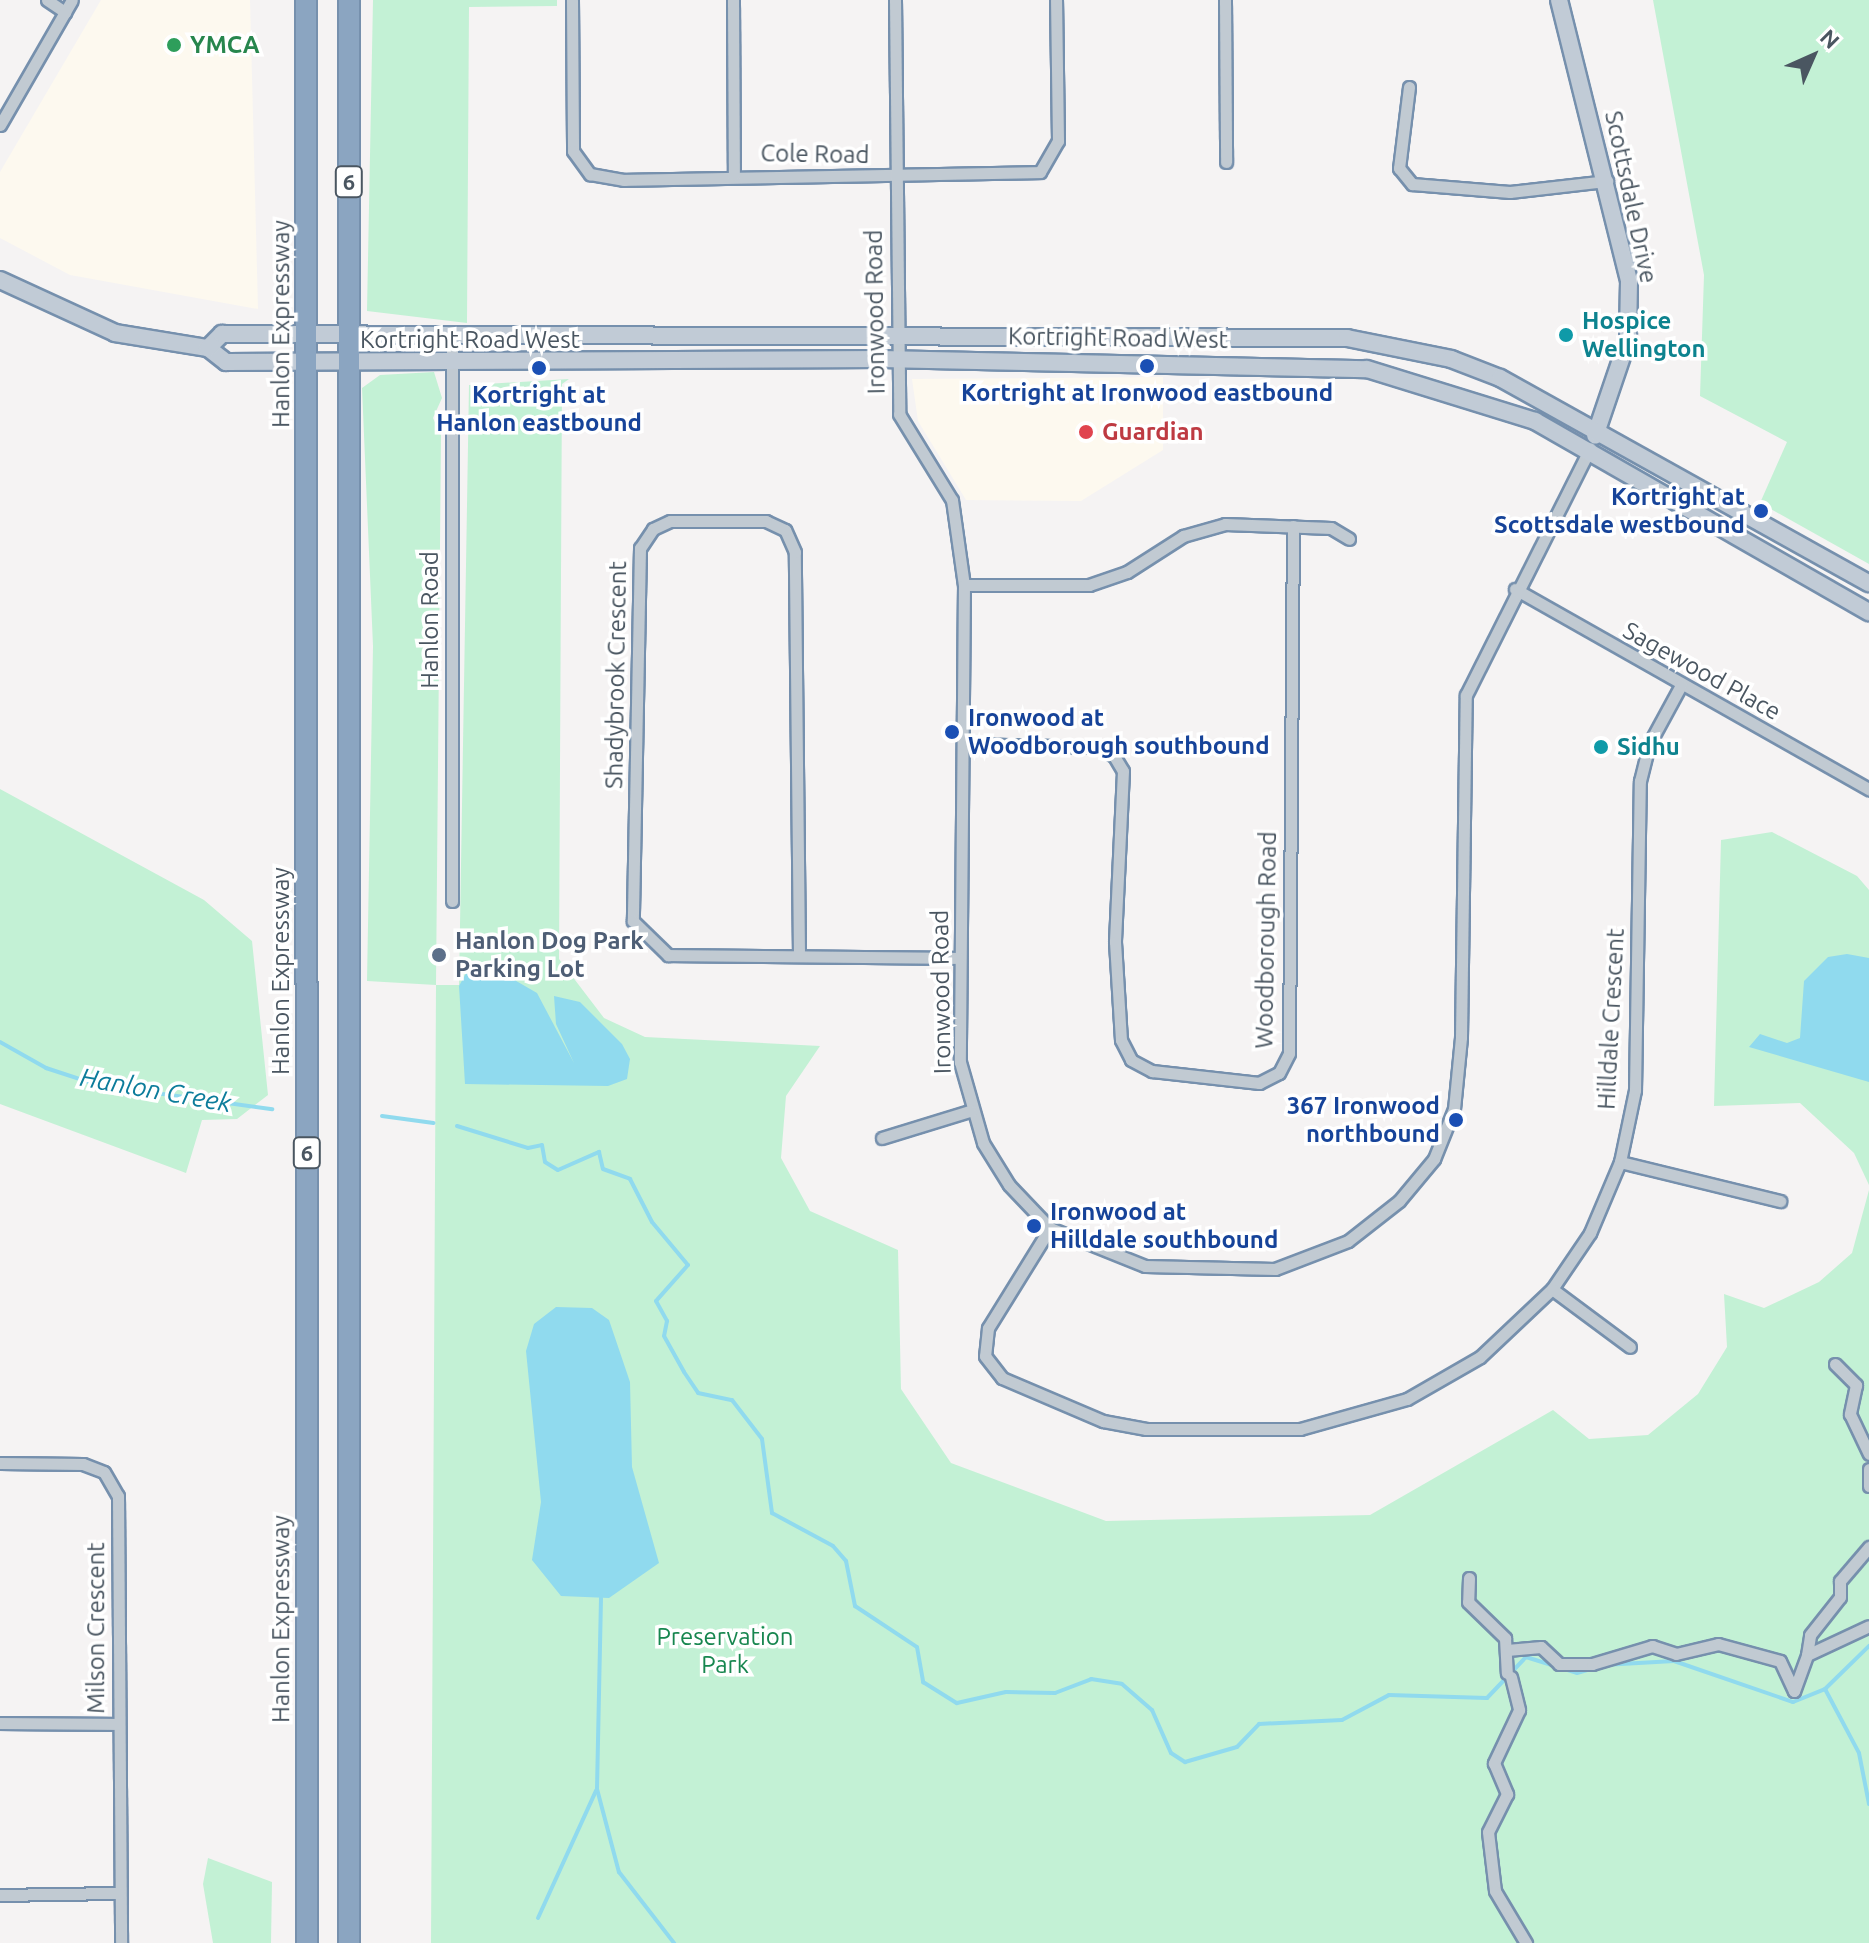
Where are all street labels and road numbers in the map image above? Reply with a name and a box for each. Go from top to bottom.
street label: Scottsdale Drive [1599,108,1663,286]
street label: Cole Road [760,139,870,169]
road number: 6 [333,164,365,200]
street label: Hanlon Expressway [267,220,295,428]
street label: Ironwood Road [859,230,891,394]
street label: Kortright Road West [1008,322,1228,354]
street label: Kortright Road West [360,326,580,354]
street label: Hanlon Road [416,551,444,689]
street label: Shadybrook Crescent [600,561,632,789]
street label: Sagewood Place [1618,616,1786,726]
street label: Woodborough Road [1250,831,1282,1049]
street label: Hanlon Expressway [267,867,295,1075]
street label: Ironwood Road [925,910,957,1074]
street label: Hilldale Crescent [1592,928,1630,1110]
road number: 6 [291,1135,323,1171]
street label: Hanlon Expressway [267,1515,295,1723]
street label: Milson Crescent [82,1542,110,1714]

